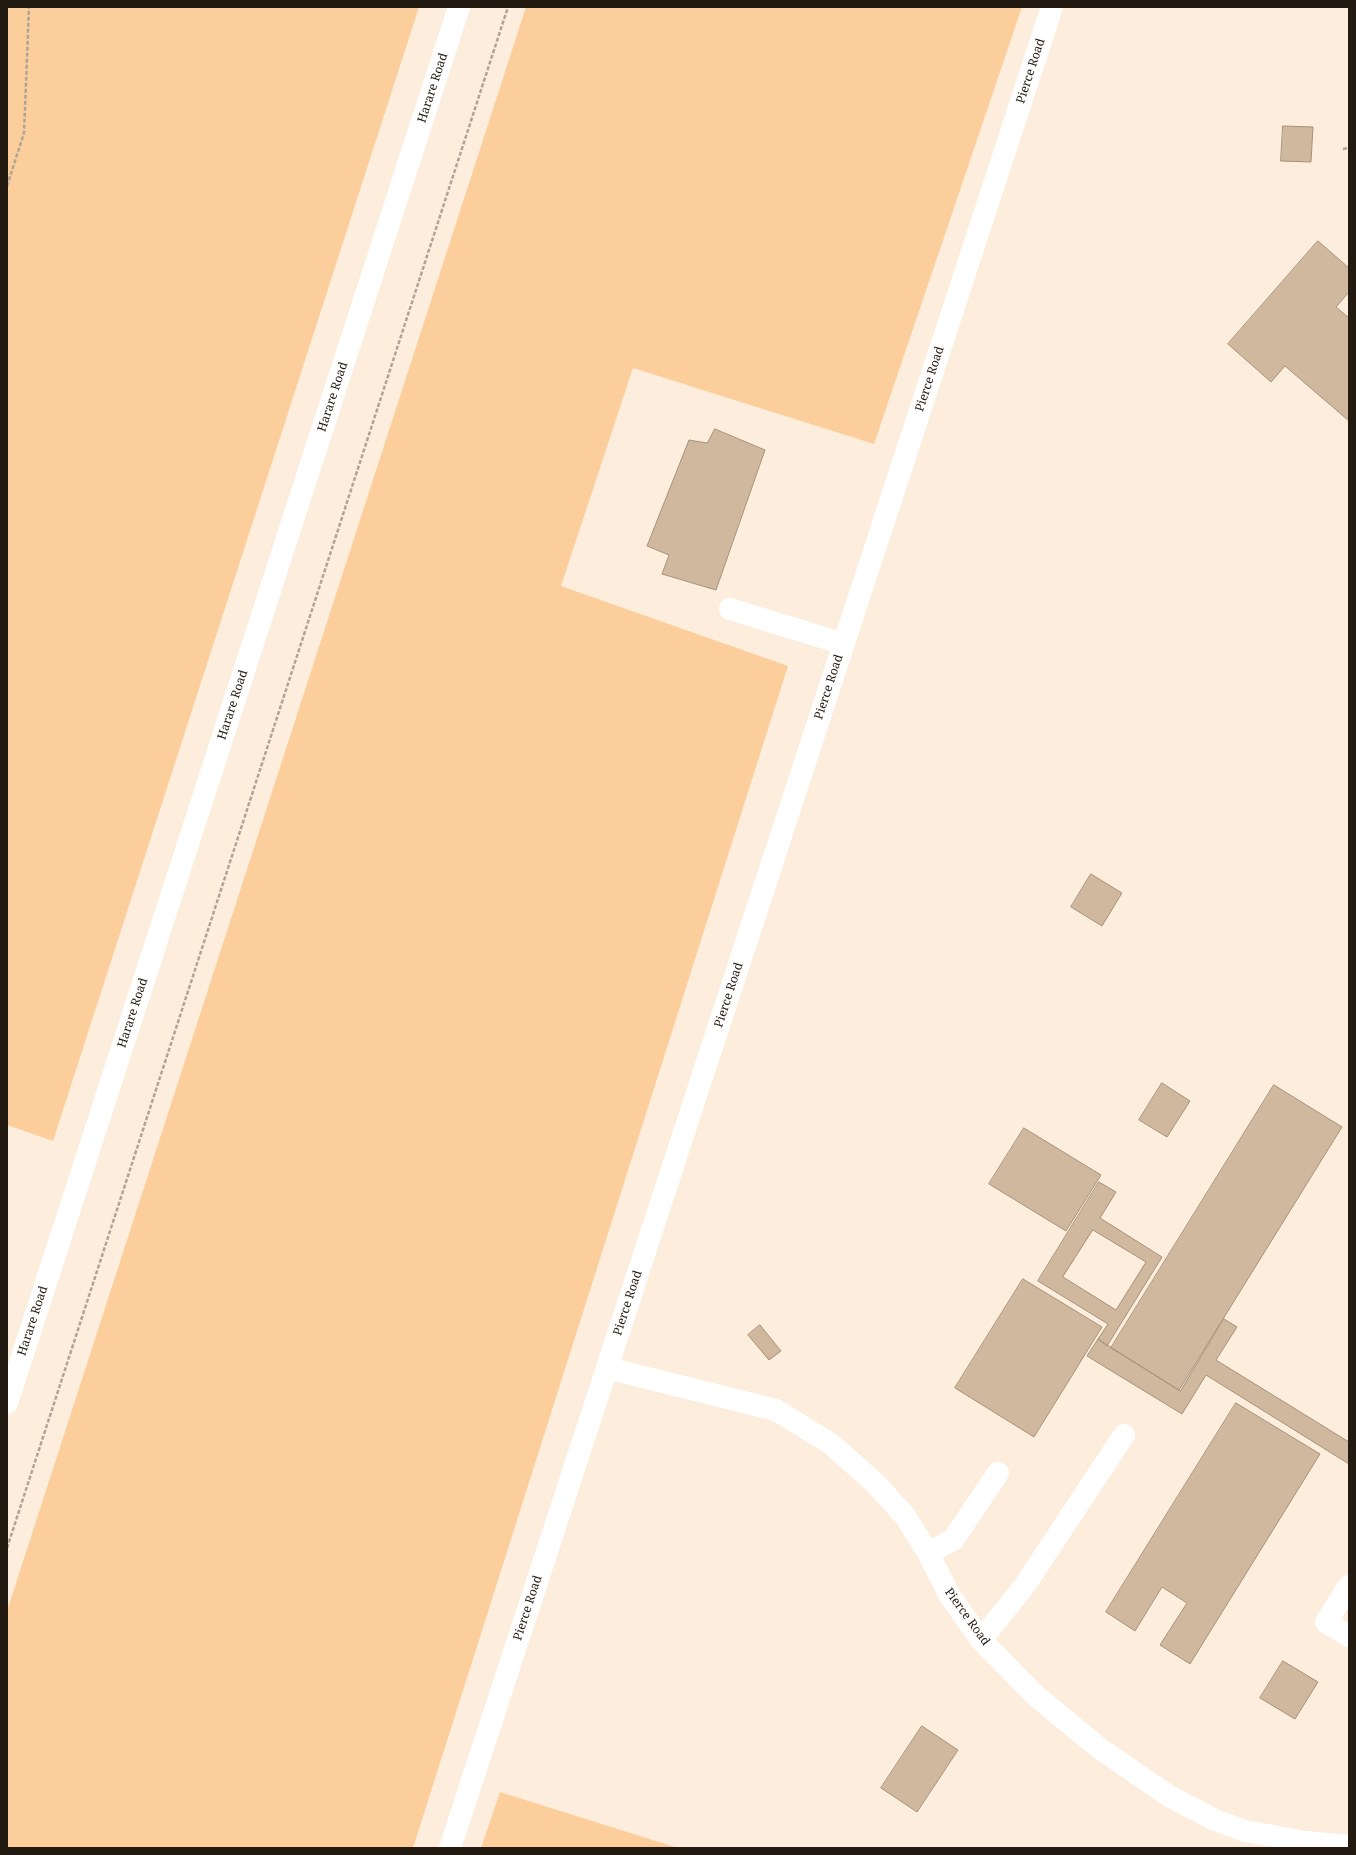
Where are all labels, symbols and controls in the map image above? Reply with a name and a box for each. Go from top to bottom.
street label: Pierce Road [1014,37,1048,105]
street label: Harare Road [415,51,451,125]
street label: Pierce Road [913,345,947,413]
street label: Harare Road [315,360,351,434]
street label: Pierce Road [812,653,846,721]
street label: Harare Road [215,668,251,742]
street label: Pierce Road [712,961,746,1029]
street label: Harare Road [115,976,151,1050]
street label: Pierce Road [611,1269,645,1337]
street label: Harare Road [15,1284,51,1358]
street label: Pierce Road [511,1574,545,1642]
street label: Pierce Road [941,1585,993,1649]

